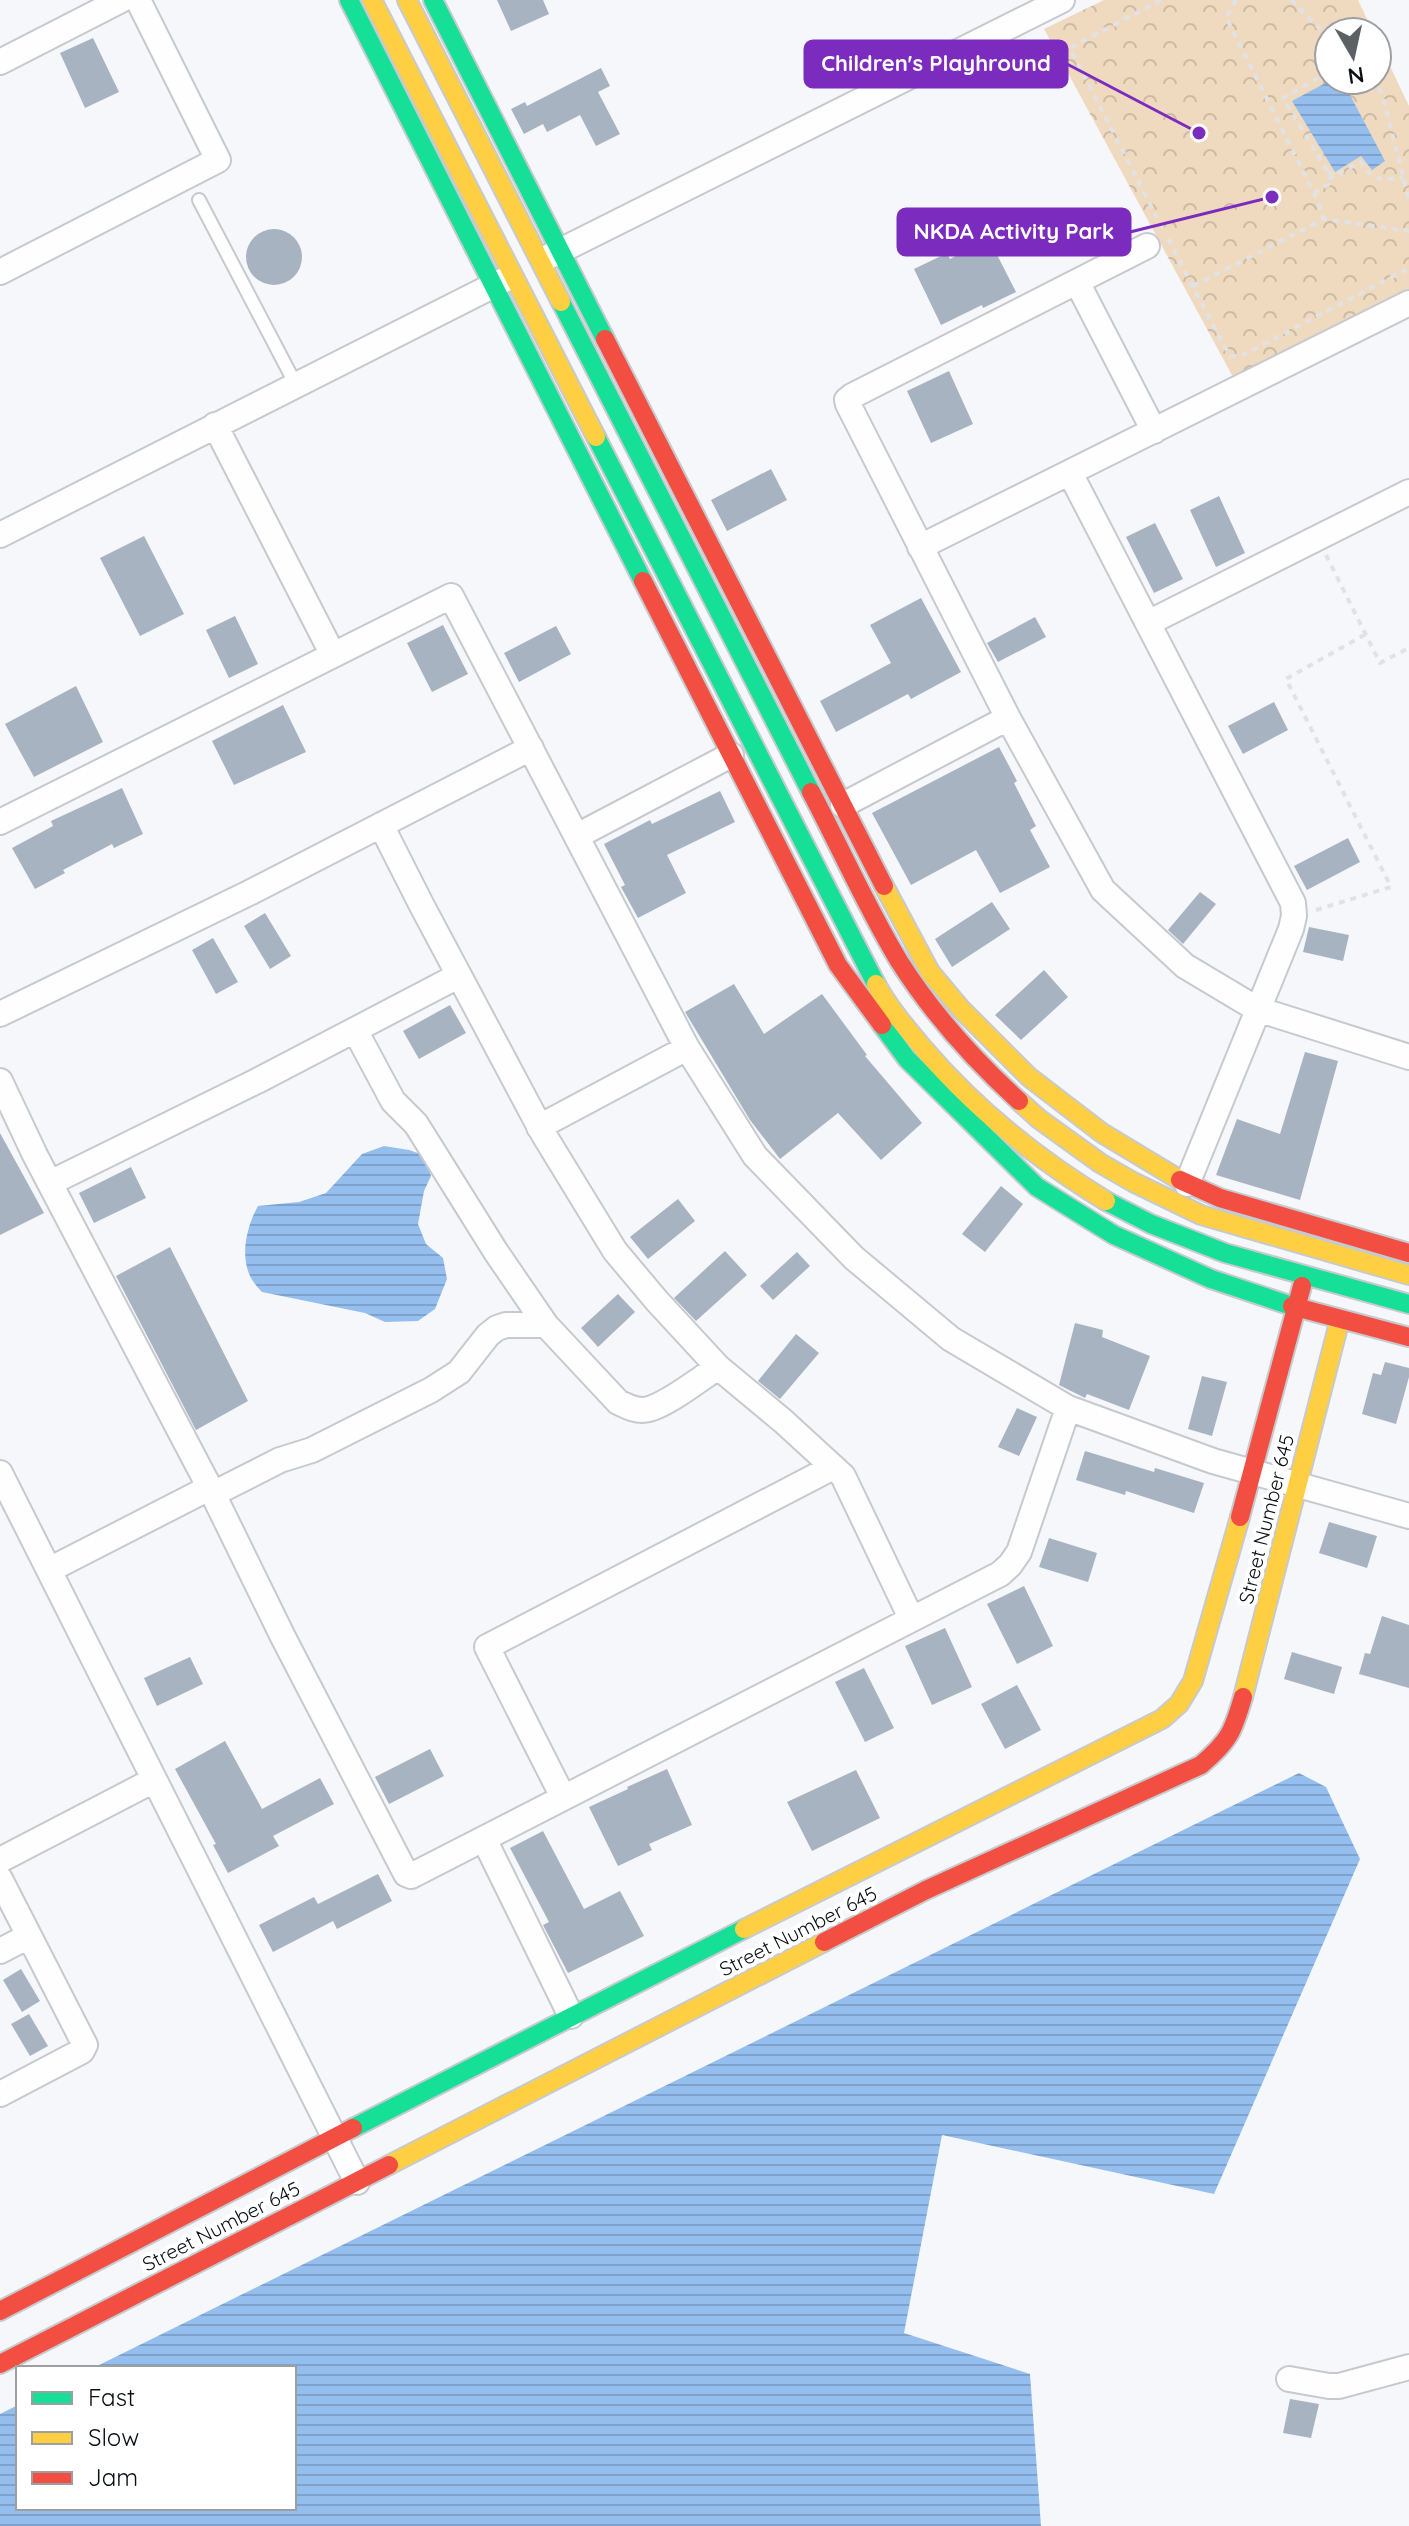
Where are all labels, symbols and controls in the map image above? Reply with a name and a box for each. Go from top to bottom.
north arrow [1313,16,1393,96]
callout: Children's Playhround [805,41,1067,87]
text: Children's Playhround [821,49,1051,77]
text: N [1346,61,1366,91]
callout: NKDA Activity Park [898,209,1130,255]
text: NKDA Activity Park [914,217,1114,245]
street label: Street Number 645 [1233,1432,1299,1606]
street label: Street Number 645 [715,1880,881,1982]
street label: Street Number 645 [138,2175,304,2277]
legend [16,2366,296,2510]
text: Fast [88,2382,135,2412]
text: Slow [88,2422,139,2452]
text: Jam [88,2462,138,2492]

